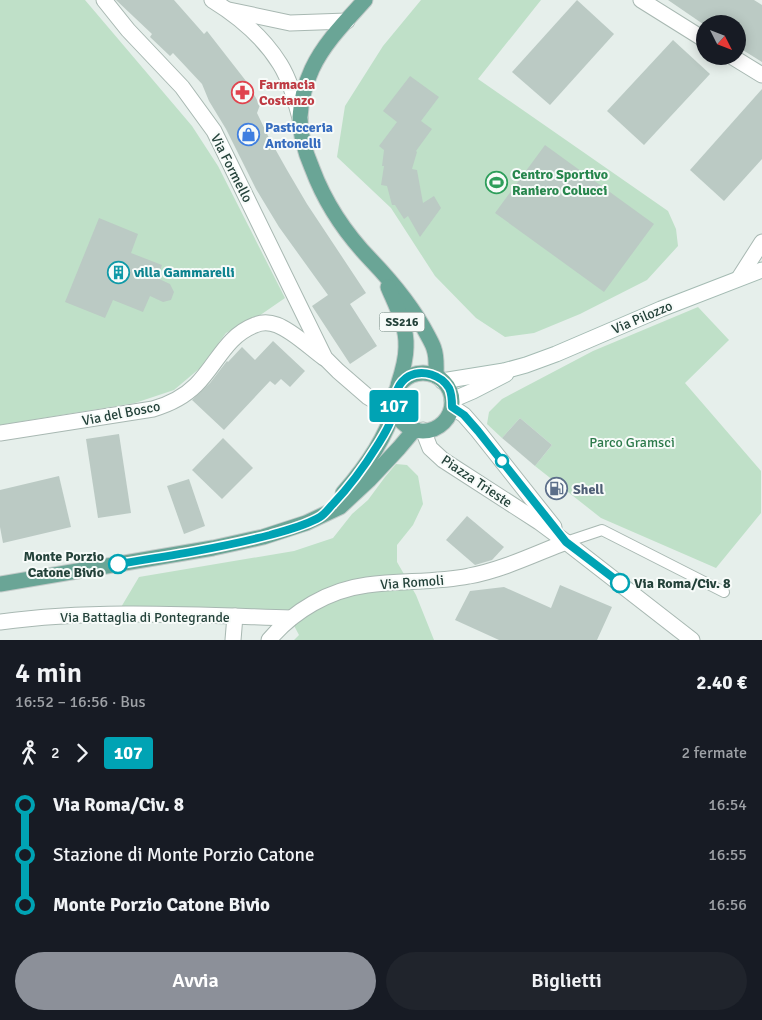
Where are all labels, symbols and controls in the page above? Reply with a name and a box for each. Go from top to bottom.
north arrow [696,15,746,65]
map controls [696,15,746,65]
place label: Farmacia Costanzo [259,76,315,109]
pharmacy icon: Farmacia Costanzo [231,80,255,104]
place label: Pasticceria Antonelli [265,119,333,152]
shop icon: Pasticceria Antonelli [237,123,261,147]
street label: Via Formello [207,131,256,205]
place label: Centro Sportivo Raniero Colucci [512,166,608,199]
sports icon: Centro Sportivo Raniero Colucci [484,170,508,194]
building icon: villa Gammarelli [106,260,130,284]
place label: villa Gammarelli [133,264,235,281]
street label: Via Pilozzo [609,297,675,338]
road number: SS216 [380,313,424,332]
line badge: 107 [365,390,423,422]
text: 107 [379,395,409,417]
street label: Via del Bosco [81,398,162,429]
park label: Parco Gramsci [589,434,675,451]
street label: Piazza Trieste [438,451,515,511]
unlabelled marker [495,454,509,468]
fuel station icon: Shell [545,477,569,501]
place label: Shell [573,481,605,498]
place label: Monte Porzio Catone Bivio [24,548,104,581]
marker: Monte Porzio Catone Bivio [108,554,128,574]
street label: Via Romoli [380,572,444,593]
marker: Via Roma/Civ. 8 [610,573,630,593]
place label: Via Roma/Civ. 8 [634,575,731,592]
street label: Via Battaglia di Pontegrande [60,609,230,626]
text: 4 min [15,656,82,690]
text: 2.40 € [696,671,747,695]
text: 16:52 – 16:56 · Bus [15,692,146,712]
icon: walk [15,739,43,767]
icon: forward [68,739,96,767]
text: 107 [114,742,143,764]
text: 2 [51,743,60,763]
text: 2 fermate [682,743,747,763]
text: Via Roma/Civ. 8 [53,793,184,817]
text: 16:54 [708,795,747,815]
text: Stazione di Monte Porzio Catone [53,843,314,867]
text: 16:55 [708,845,747,865]
text: Monte Porzio Catone Bivio [53,893,270,917]
text: 16:56 [708,895,747,915]
button: Avvia [15,952,376,1010]
button: Biglietti [386,952,747,1010]

